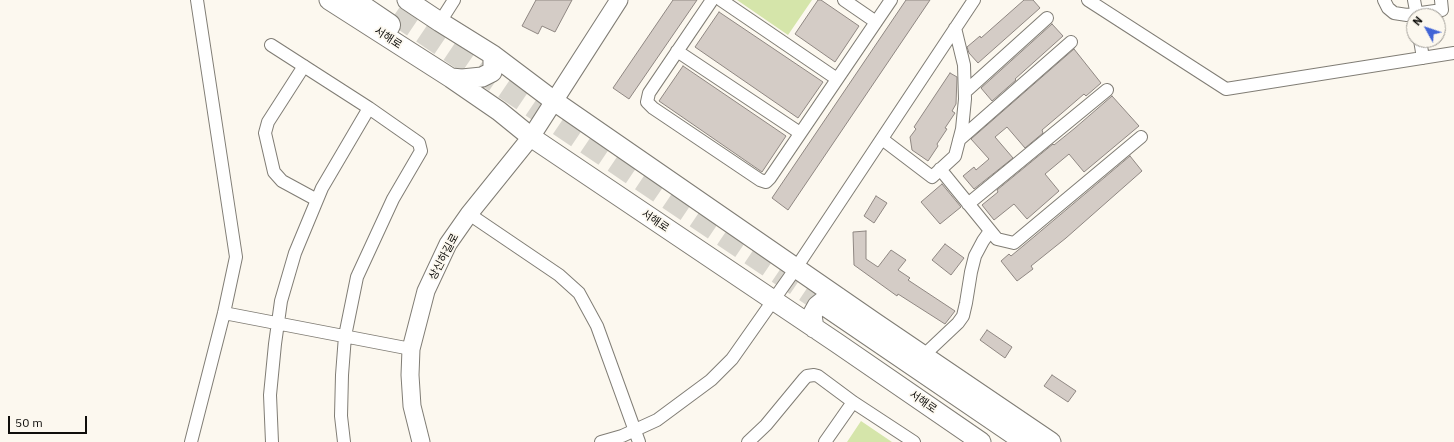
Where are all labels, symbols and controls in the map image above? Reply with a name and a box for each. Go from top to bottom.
north arrow [1406,8,1446,48]
text: N [1410,13,1425,28]
street label: 서해로 [372,24,404,52]
street label: 서해로 [639,207,671,235]
street label: 상신하길로 [426,232,462,282]
street label: 서해로 [907,388,939,416]
scale bar [10,408,89,434]
text: 50 m [15,415,43,430]

